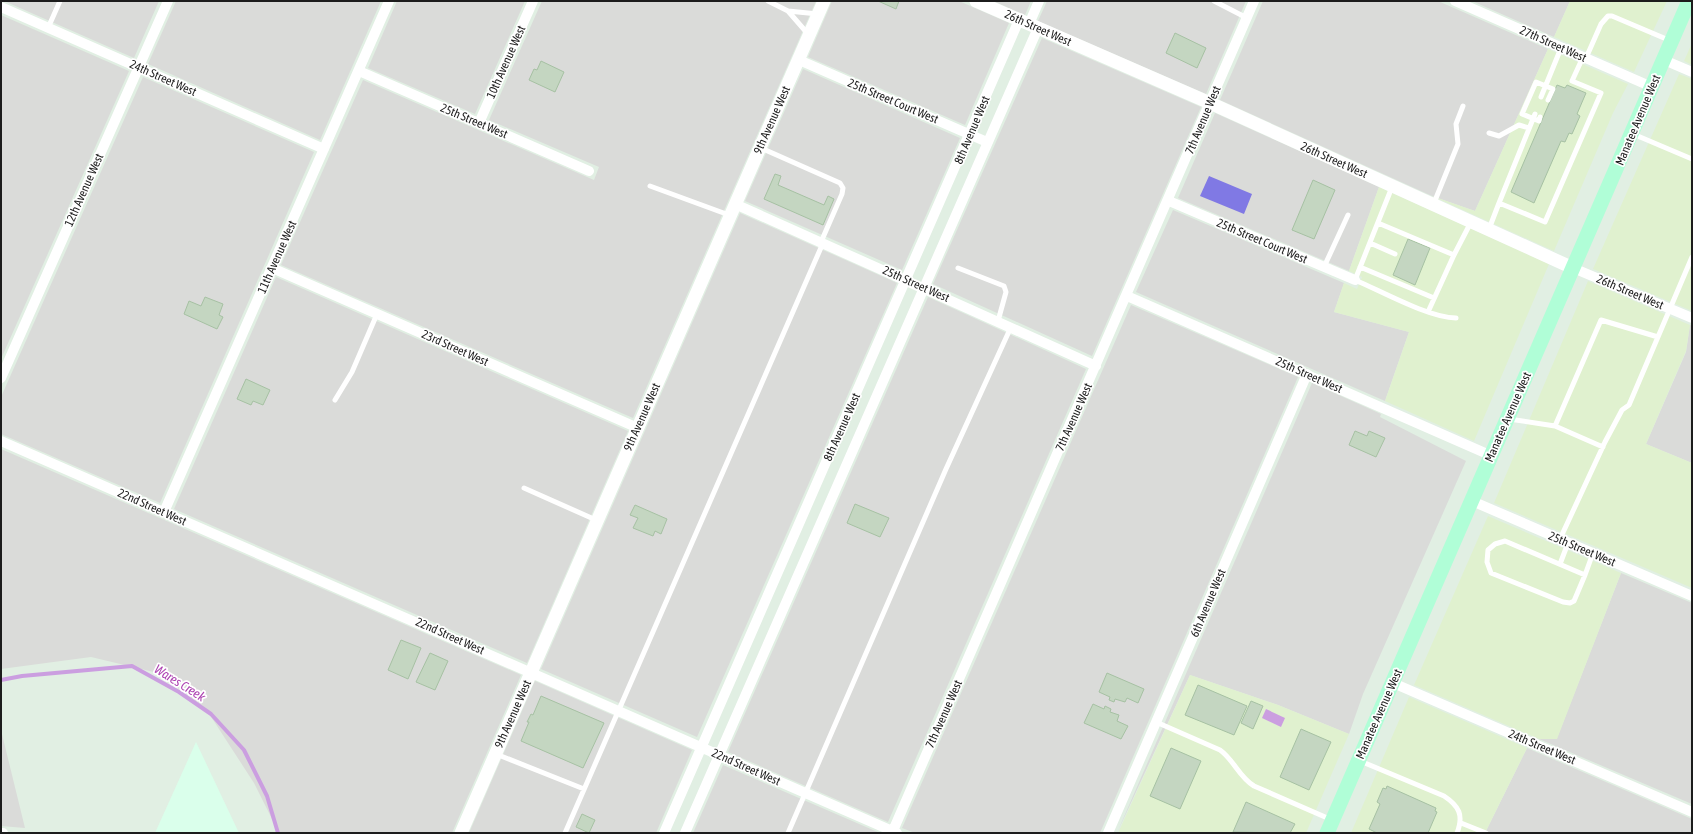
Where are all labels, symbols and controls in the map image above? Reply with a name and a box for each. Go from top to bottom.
street label: 26th Street West [1002,7,1074,49]
street label: 10th Avenue West [484,23,529,101]
street label: 27th Street West [1517,23,1589,65]
street label: 24th Street West [127,57,199,99]
street label: Manatee Avenue West [1613,72,1664,167]
street label: 25th Street Court West [846,76,941,127]
street label: 9th Avenue West [751,83,793,156]
street label: 7th Avenue West [1182,83,1224,156]
street label: 8th Avenue West [951,93,993,166]
street label: 25th Street West [438,101,510,142]
street label: 26th Street West [1298,139,1370,181]
street label: 12th Avenue West [62,151,107,229]
street label: 25th Street Court West [1215,216,1310,267]
street label: 11th Avenue West [255,218,300,296]
street label: 25th Street West [880,263,952,305]
street label: 26th Street West [1594,272,1666,313]
street label: 23rd Street West [419,327,491,369]
street label: 25th Street West [1273,354,1345,396]
street label: Manatee Avenue West [1482,369,1534,464]
street label: 9th Avenue West [621,380,663,453]
street label: 7th Avenue West [1053,380,1095,453]
street label: 8th Avenue West [821,390,863,463]
street label: 22nd Street West [115,486,189,529]
street label: 25th Street West [1546,529,1618,570]
street label: 6th Avenue West [1187,566,1229,639]
street label: 22nd Street West [413,615,487,658]
water label: Wares Creek [152,661,209,705]
street label: Manatee Avenue West [1353,666,1405,761]
street label: 9th Avenue West [492,677,534,750]
street label: 7th Avenue West [923,677,965,750]
street label: 24th Street West [1506,727,1578,768]
street label: 22nd Street West [709,746,783,789]

